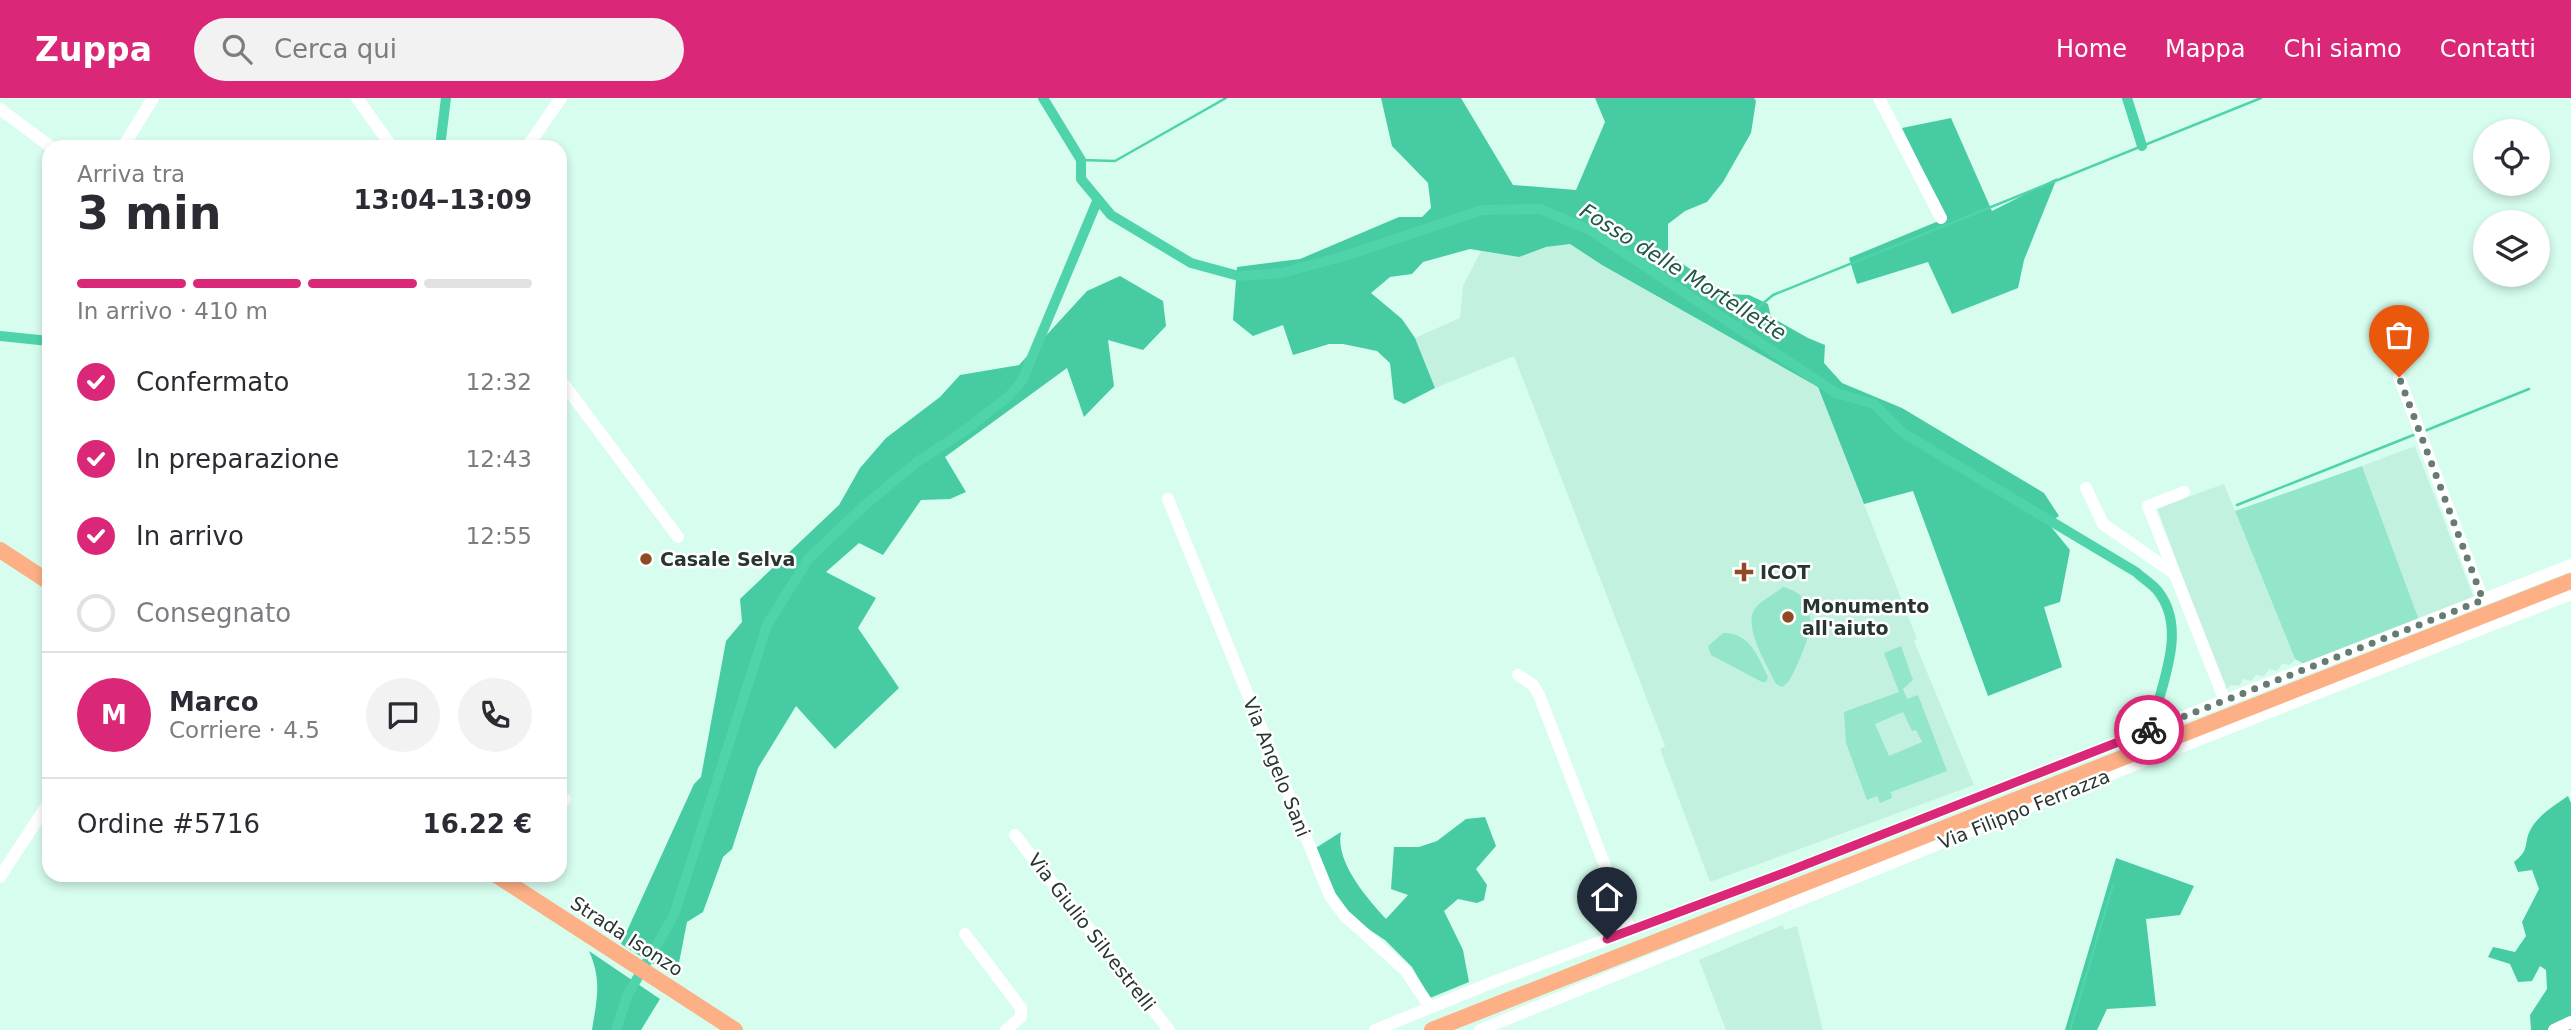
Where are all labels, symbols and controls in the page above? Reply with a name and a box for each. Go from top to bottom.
search box [194,18,684,81]
text: Zuppa [35,30,152,69]
icon: search [218,30,256,68]
text: Cerca qui [274,34,397,64]
text: Home [2056,35,2127,63]
text: Mappa [2165,35,2246,63]
text: Chi siamo [2284,35,2402,63]
text: Contatti [2440,35,2536,63]
map controls [2473,119,2550,287]
button: locate [2473,119,2550,196]
text: Arriva tra [77,161,185,187]
text: 13:04–13:09 [353,185,532,215]
text: 3 min [77,186,221,240]
water label: Fosso delle Mortellette [1575,199,1791,345]
button: layers [2473,210,2550,287]
text: In arrivo · 410 m [77,298,268,324]
pin [2369,305,2429,377]
icon: bag [2380,316,2418,354]
icon: check [77,363,115,401]
text: Confermato [136,367,289,397]
text: 12:32 [466,369,532,395]
icon: check [77,440,115,478]
text: In preparazione [136,444,339,474]
text: 12:43 [466,446,532,472]
icon: check [77,517,115,555]
text: In arrivo [136,521,244,551]
text: 12:55 [466,523,532,549]
place label: Casale Selva [660,548,795,570]
marker: Casale Selva [638,551,654,567]
place label: ICOT [1760,561,1810,583]
marker: ICOT [1734,562,1754,582]
place label: Monumento all'aiuto [1802,595,1929,639]
text: Consegnato [136,598,291,628]
marker: Monumento all'aiuto [1780,609,1796,625]
button: chat [366,678,440,752]
button: phone [458,678,532,752]
text: Marco [169,687,259,717]
street label: Via Angelo Sani [1239,694,1315,840]
courier [2114,695,2184,765]
text: M [101,700,127,730]
icon: bike [2130,711,2168,749]
text: Corriere · 4.5 [169,717,320,743]
street label: Via Filippo Ferrazza [1935,765,2113,853]
text: Ordine #5716 [77,809,260,839]
text: 16.22 € [423,809,532,839]
street label: Via Giulio Silvestrelli [1024,849,1160,1015]
pin [1577,867,1637,939]
icon: home [1588,878,1626,916]
street label: Strada Isonzo [567,892,687,980]

